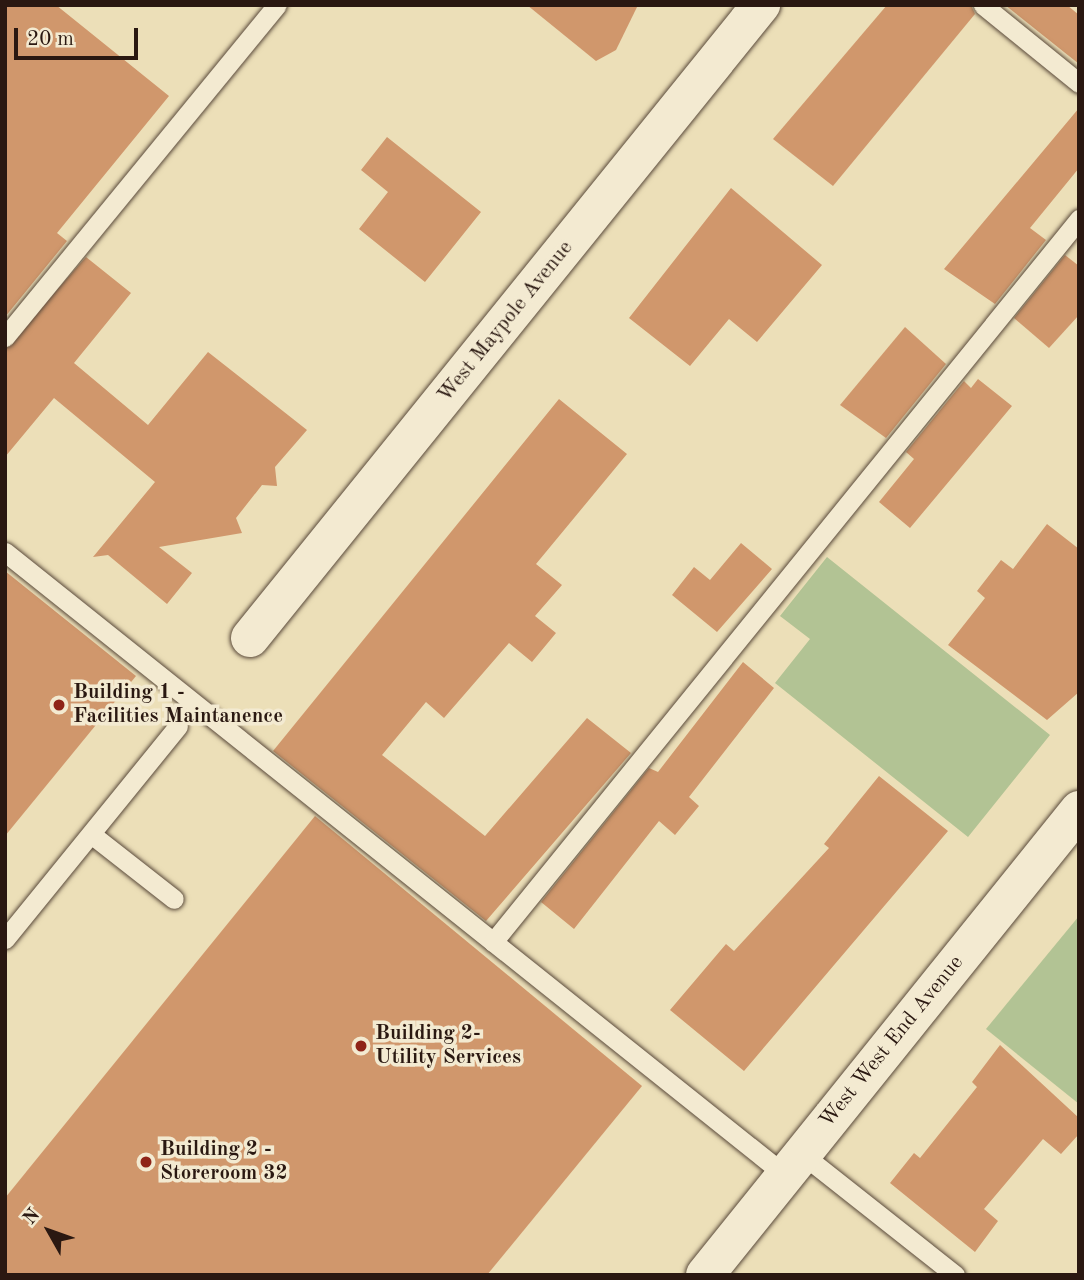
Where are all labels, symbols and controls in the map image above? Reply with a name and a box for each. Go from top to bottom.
scale bar [18,14,142,58]
text: 20 m [27,29,74,50]
street label: West Maypole Avenue [433,236,579,408]
place label: Building 1 - Facilities Maintanence [73,680,283,730]
marker: Building 1 - Facilities Maintanence [51,697,67,713]
street label: West West End Avenue [815,951,969,1133]
place label: Building 2- Utility Services [375,1021,521,1071]
marker: Building 2- Utility Services [353,1038,369,1054]
place label: Building 2 - Storeroom 32 [160,1137,288,1187]
marker: Building 2 - Storeroom 32 [138,1154,154,1170]
north arrow [14,1196,84,1266]
text: N [21,1206,44,1229]

